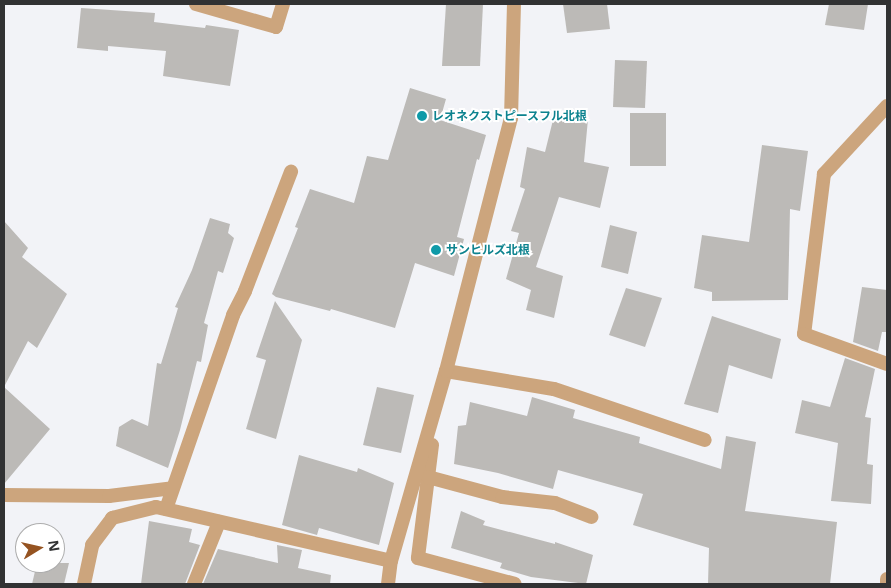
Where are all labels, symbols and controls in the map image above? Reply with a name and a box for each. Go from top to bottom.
place label: レオネクストピースフル北根 [432,109,588,123]
marker: レオネクストピースフル北根 [416,110,428,122]
place label: サンヒルズ北根 [446,243,530,257]
marker: サンヒルズ北根 [430,244,442,256]
north arrow [15,523,65,573]
text: N [44,539,65,553]

